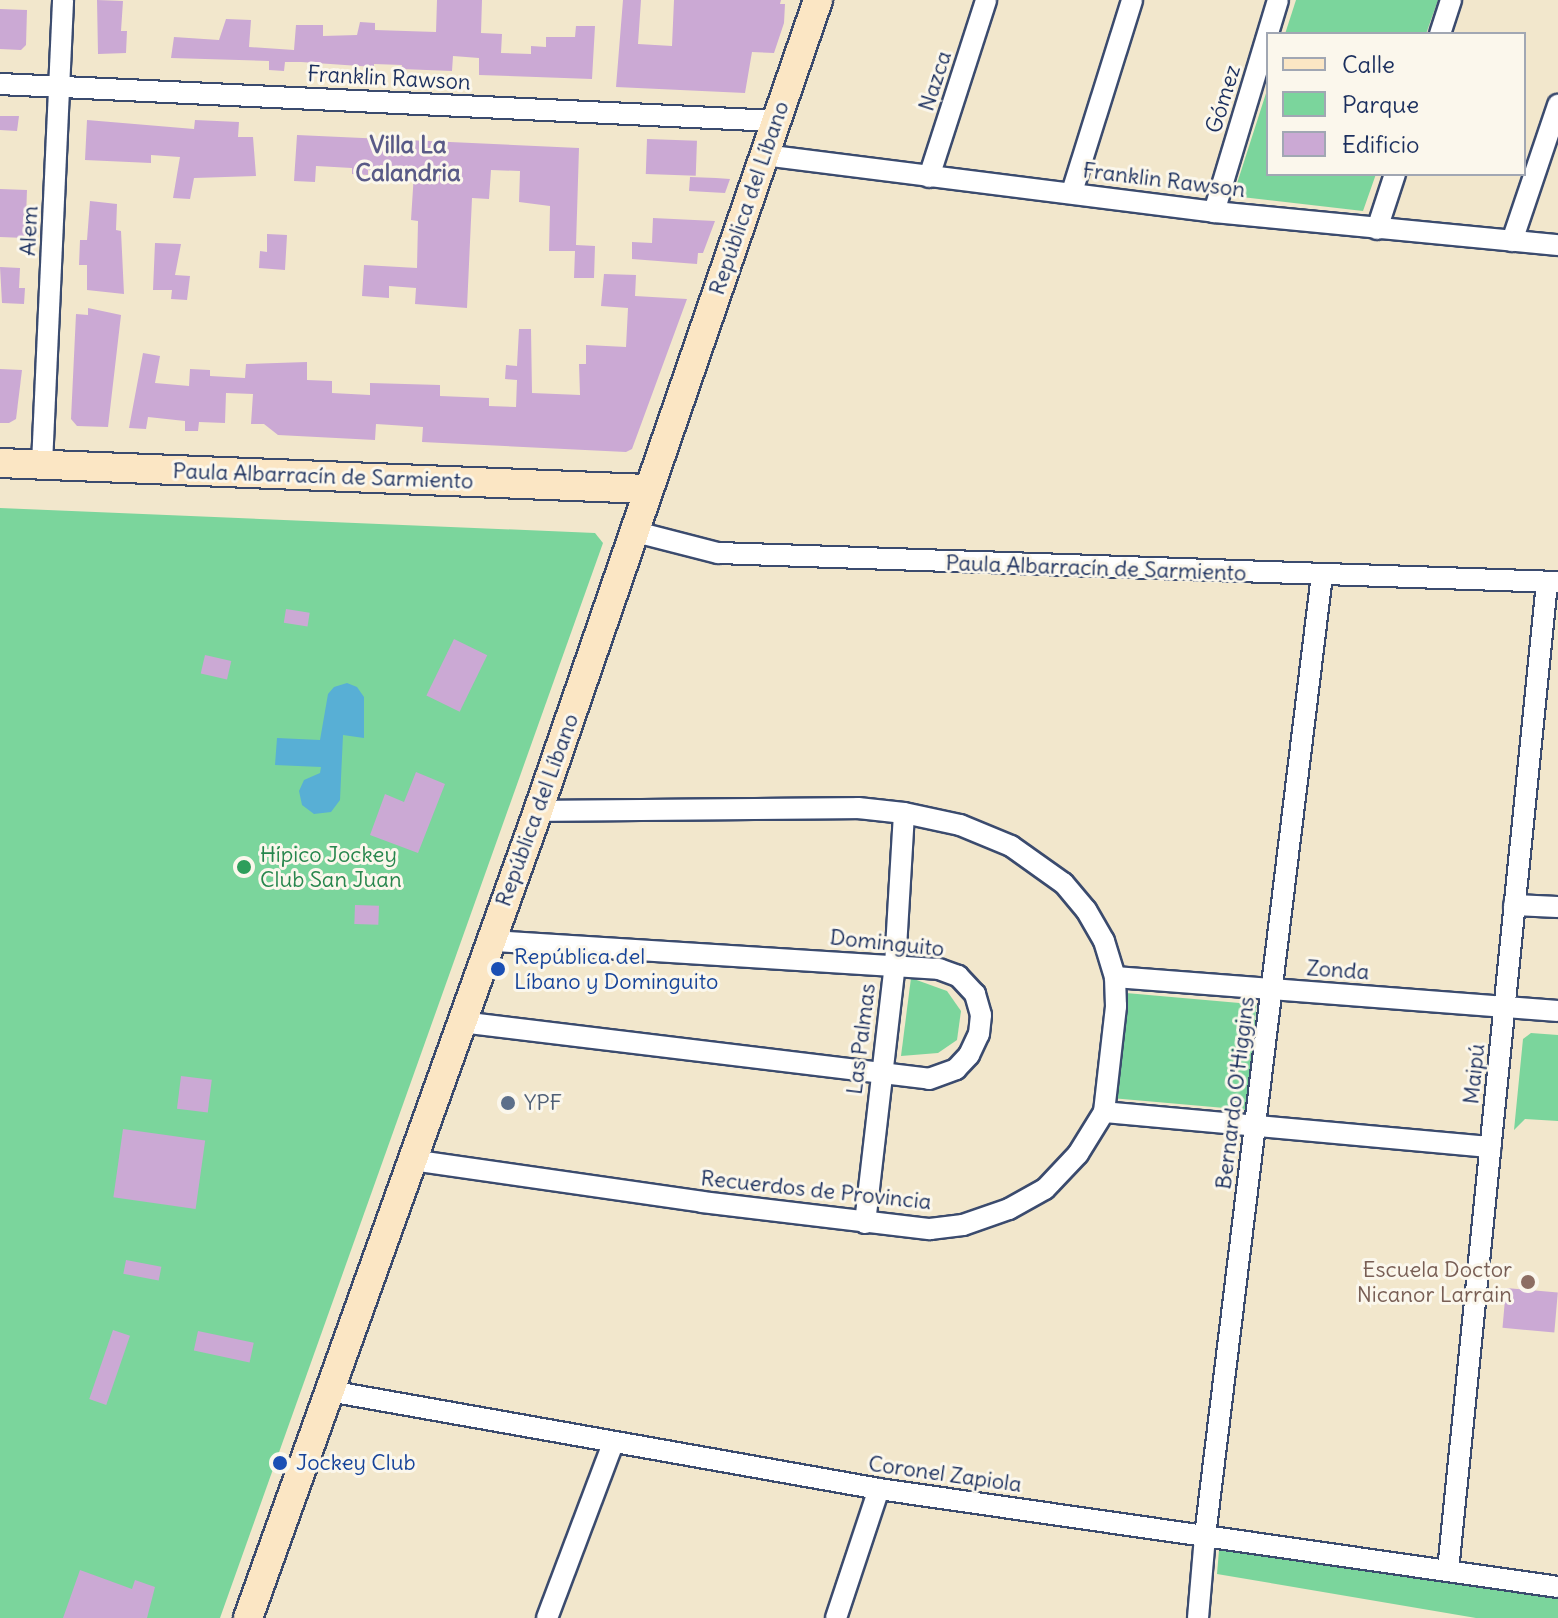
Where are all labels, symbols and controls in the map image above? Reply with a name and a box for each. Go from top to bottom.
legend [1266,32,1526,176]
street label: Nazca [913,48,957,114]
text: Calle [1342,49,1395,79]
street label: Franklin Rawson [307,61,471,95]
street label: Gómez [1200,62,1246,136]
text: Parque [1342,89,1419,119]
street label: República del Líbano [703,98,795,298]
text: Edificio [1342,129,1420,159]
district label: Villa La Calandria [355,131,461,187]
street label: Franklin Rawson [1081,157,1247,203]
street label: Alem [15,205,43,257]
street label: Paula Albarracín de Sarmiento [172,458,474,494]
street label: Paula Albarracín de Sarmiento [945,550,1247,586]
street label: República del Líbano [490,710,584,910]
place label: Hípico Jockey Club San Juan [260,841,402,892]
marker: Hípico Jockey Club San Juan [235,858,253,876]
street label: Dominguito [829,924,945,962]
place label: República del Líbano y Dominguito [514,943,718,994]
street label: Zonda [1306,955,1370,985]
marker: República del Líbano y Dominguito [489,960,507,978]
street label: Las Palmas [841,982,881,1096]
street label: Bernardo O'Higgins [1210,995,1260,1191]
street label: Maipú [1458,1043,1490,1105]
place label: YPF [524,1090,562,1116]
marker: YPF [499,1094,517,1112]
street label: Recuerdos de Provincia [699,1165,933,1215]
place label: Escuela Doctor Nicanor Larrain [1357,1256,1512,1308]
marker: Escuela Doctor Nicanor Larrain [1519,1273,1537,1291]
place label: Jockey Club [296,1450,416,1476]
street label: Coronel Zapiola [867,1450,1023,1498]
marker: Jockey Club [271,1454,289,1472]

